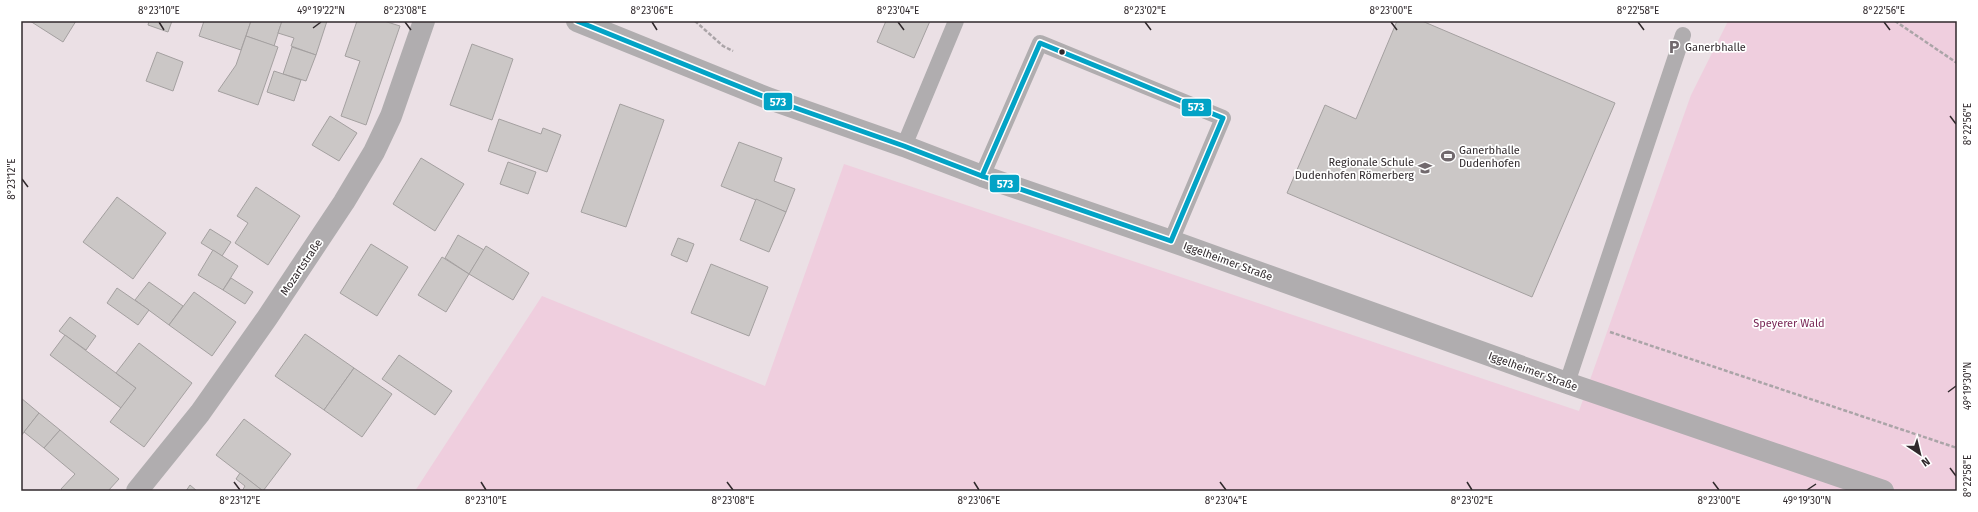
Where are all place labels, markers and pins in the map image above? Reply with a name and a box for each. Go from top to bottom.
parking icon: Ganerbhalle [1666,39,1682,55]
place label: Ganerbhalle [1685,41,1746,54]
unlabelled marker [1057,47,1067,57]
place label: Ganerbhalle Dudenhofen [1459,144,1520,170]
sports icon: Ganerbhalle Dudenhofen [1440,148,1456,164]
place label: Regionale Schule Dudenhofen Römerberg [1295,156,1414,182]
school or university icon: Regionale Schule Dudenhofen Römerberg [1417,160,1433,176]

